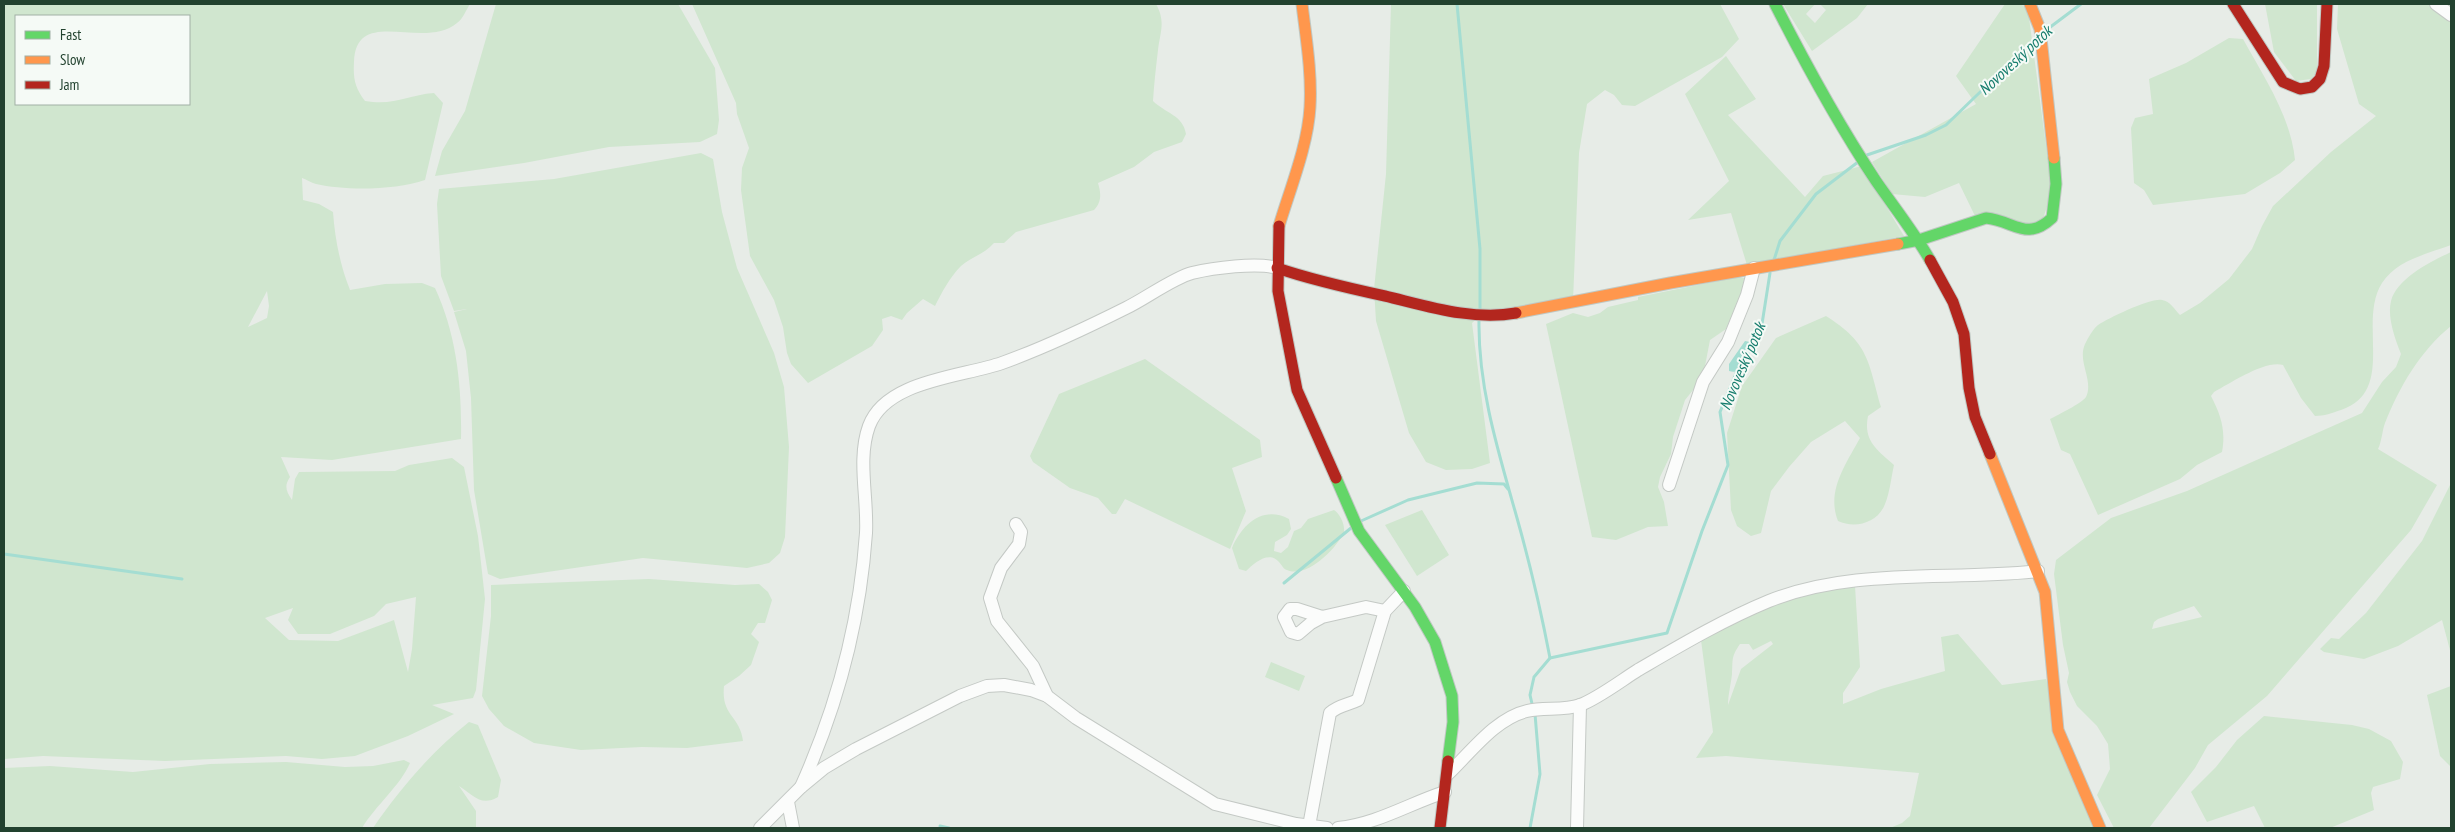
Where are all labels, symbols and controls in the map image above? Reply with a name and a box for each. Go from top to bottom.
legend [15,15,190,105]
water label: Novoveský potok [1974,20,2057,99]
text: Fast [60,25,81,44]
text: Slow [60,50,85,69]
text: Jam [59,75,79,94]
water label: Novoveský potok [1715,318,1770,413]

